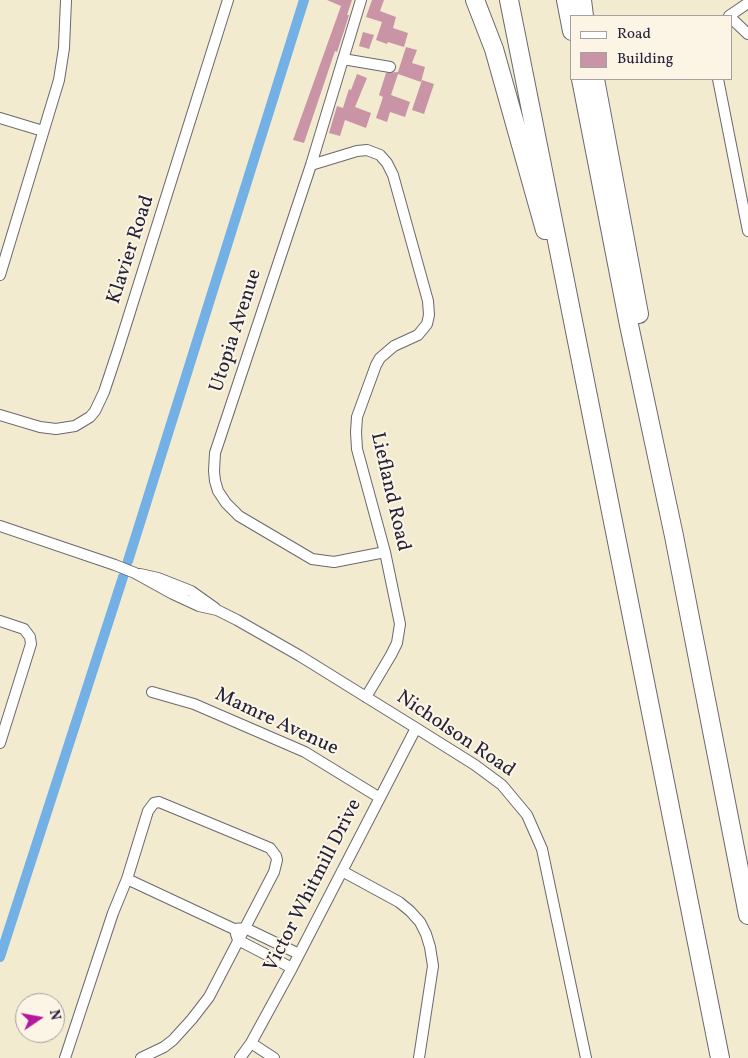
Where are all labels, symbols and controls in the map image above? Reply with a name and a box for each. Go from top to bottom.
legend [570,15,733,80]
text: Road [617,24,651,45]
text: Building [617,49,673,70]
street label: Klavier Road [103,193,161,307]
street label: Utopia Avenue [206,267,268,395]
street label: Liefland Road [364,430,414,554]
street label: Mamre Avenue [210,684,342,762]
street label: Nicholson Road [391,686,519,784]
street label: Victor Whitmill Drive [260,796,368,976]
north arrow [15,993,65,1043]
text: N [44,1008,65,1022]

